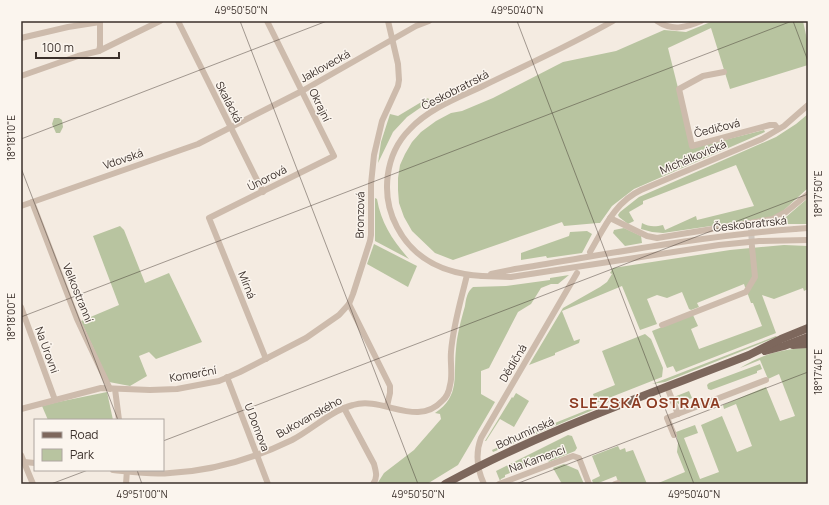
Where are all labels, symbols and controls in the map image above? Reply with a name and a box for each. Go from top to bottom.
text: 49°50'50"N [214,3,268,17]
text: 49°50'40"N [491,3,543,17]
scale bar [36,34,119,60]
text: 100 m [42,39,74,56]
street label: Jaklovecká [297,46,352,85]
street label: Českobratrská [418,66,491,113]
street label: Skalácká [213,78,246,125]
street label: Okrajní [306,86,335,124]
text: 18°18'10"E [4,115,18,161]
street label: Čedičová [692,115,741,140]
street label: Michálkovická [657,136,728,177]
street label: Vdovská [101,145,145,172]
street label: Únorová [245,161,289,194]
text: 18°17'50"E [811,170,825,217]
street label: Bronzová [352,192,367,238]
street label: Českobratrská [712,212,787,235]
street label: Velkostranní [60,261,97,325]
street label: Mírná [235,269,260,301]
text: 18°18'00"E [4,293,18,341]
street label: Na Úrovni [32,325,63,375]
street label: Dědičná [495,341,530,384]
text: 18°17'40"E [811,349,825,395]
street label: Komerční [168,362,218,385]
street label: Bukovanského [273,392,345,441]
district label: SLEZSKÁ OSTRAVA [569,392,721,413]
street label: U Domova [241,400,274,453]
street label: Bohumínská [493,413,556,452]
legend [34,419,164,471]
text: Road [70,426,98,443]
street label: Na Kamenci [507,441,567,476]
text: Park [70,446,95,463]
text: 49°51'00"N [116,487,168,501]
text: 49°50'50"N [391,487,445,501]
text: 49°50'40"N [668,487,720,501]

